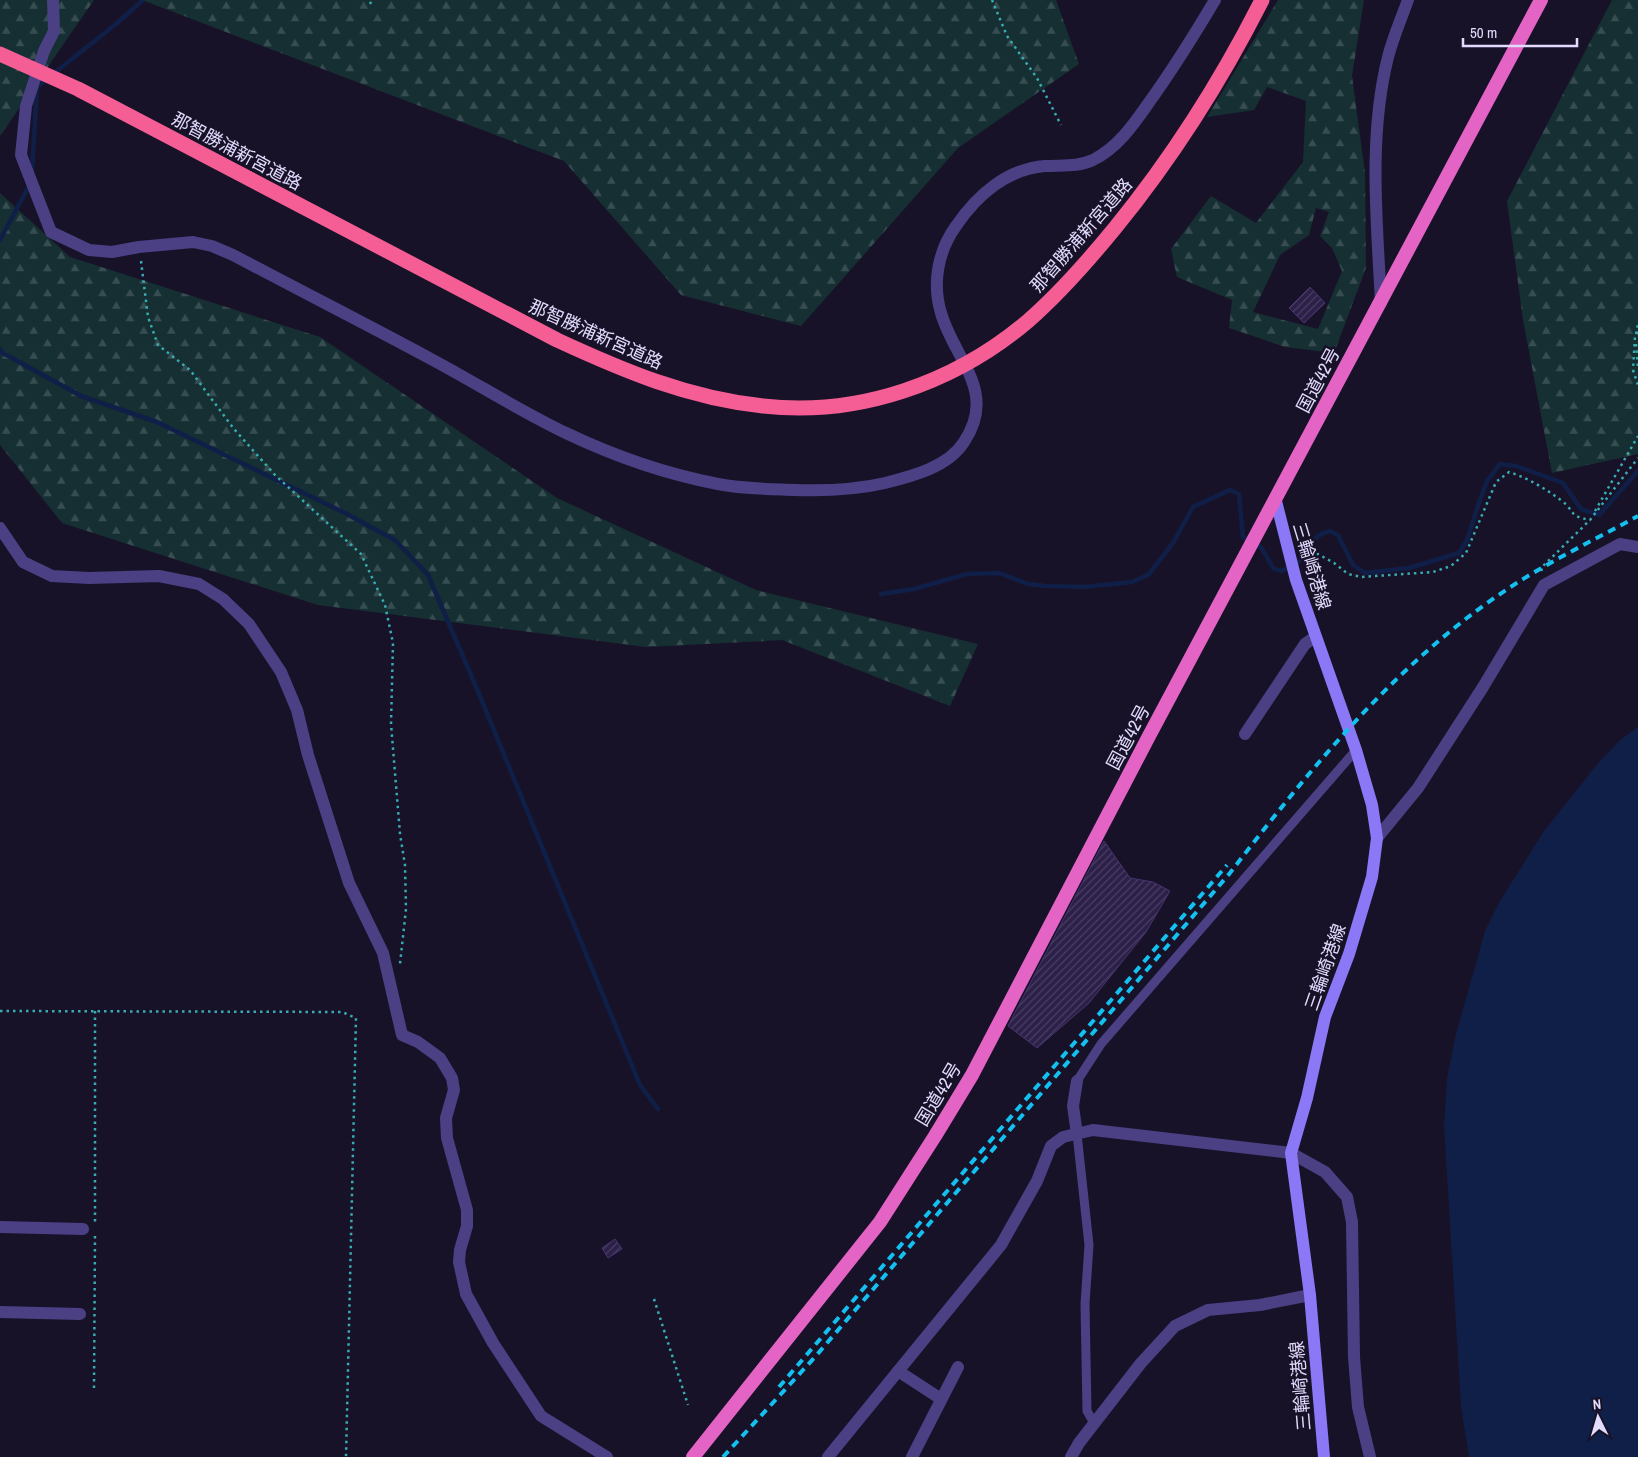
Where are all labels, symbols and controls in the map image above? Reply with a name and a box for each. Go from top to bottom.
scale bar [1463,15,1577,47]
text: 50 m [1470,22,1497,43]
street label: 那智勝浦新宮道路 [168,106,306,196]
street label: 那智勝浦新宮道路 [1024,172,1138,298]
street label: 那智勝浦新宮道路 [525,293,667,375]
street label: 国道42号 [1290,343,1346,417]
street label: 三輪崎港線 [1287,519,1337,613]
street label: 国道42号 [1100,700,1156,774]
street label: 三輪崎港線 [1299,920,1351,1014]
street label: 国道42号 [909,1057,967,1131]
street label: 三輪崎港線 [1284,1340,1316,1432]
north arrow [1573,1392,1623,1442]
text: N [1592,1395,1602,1413]

